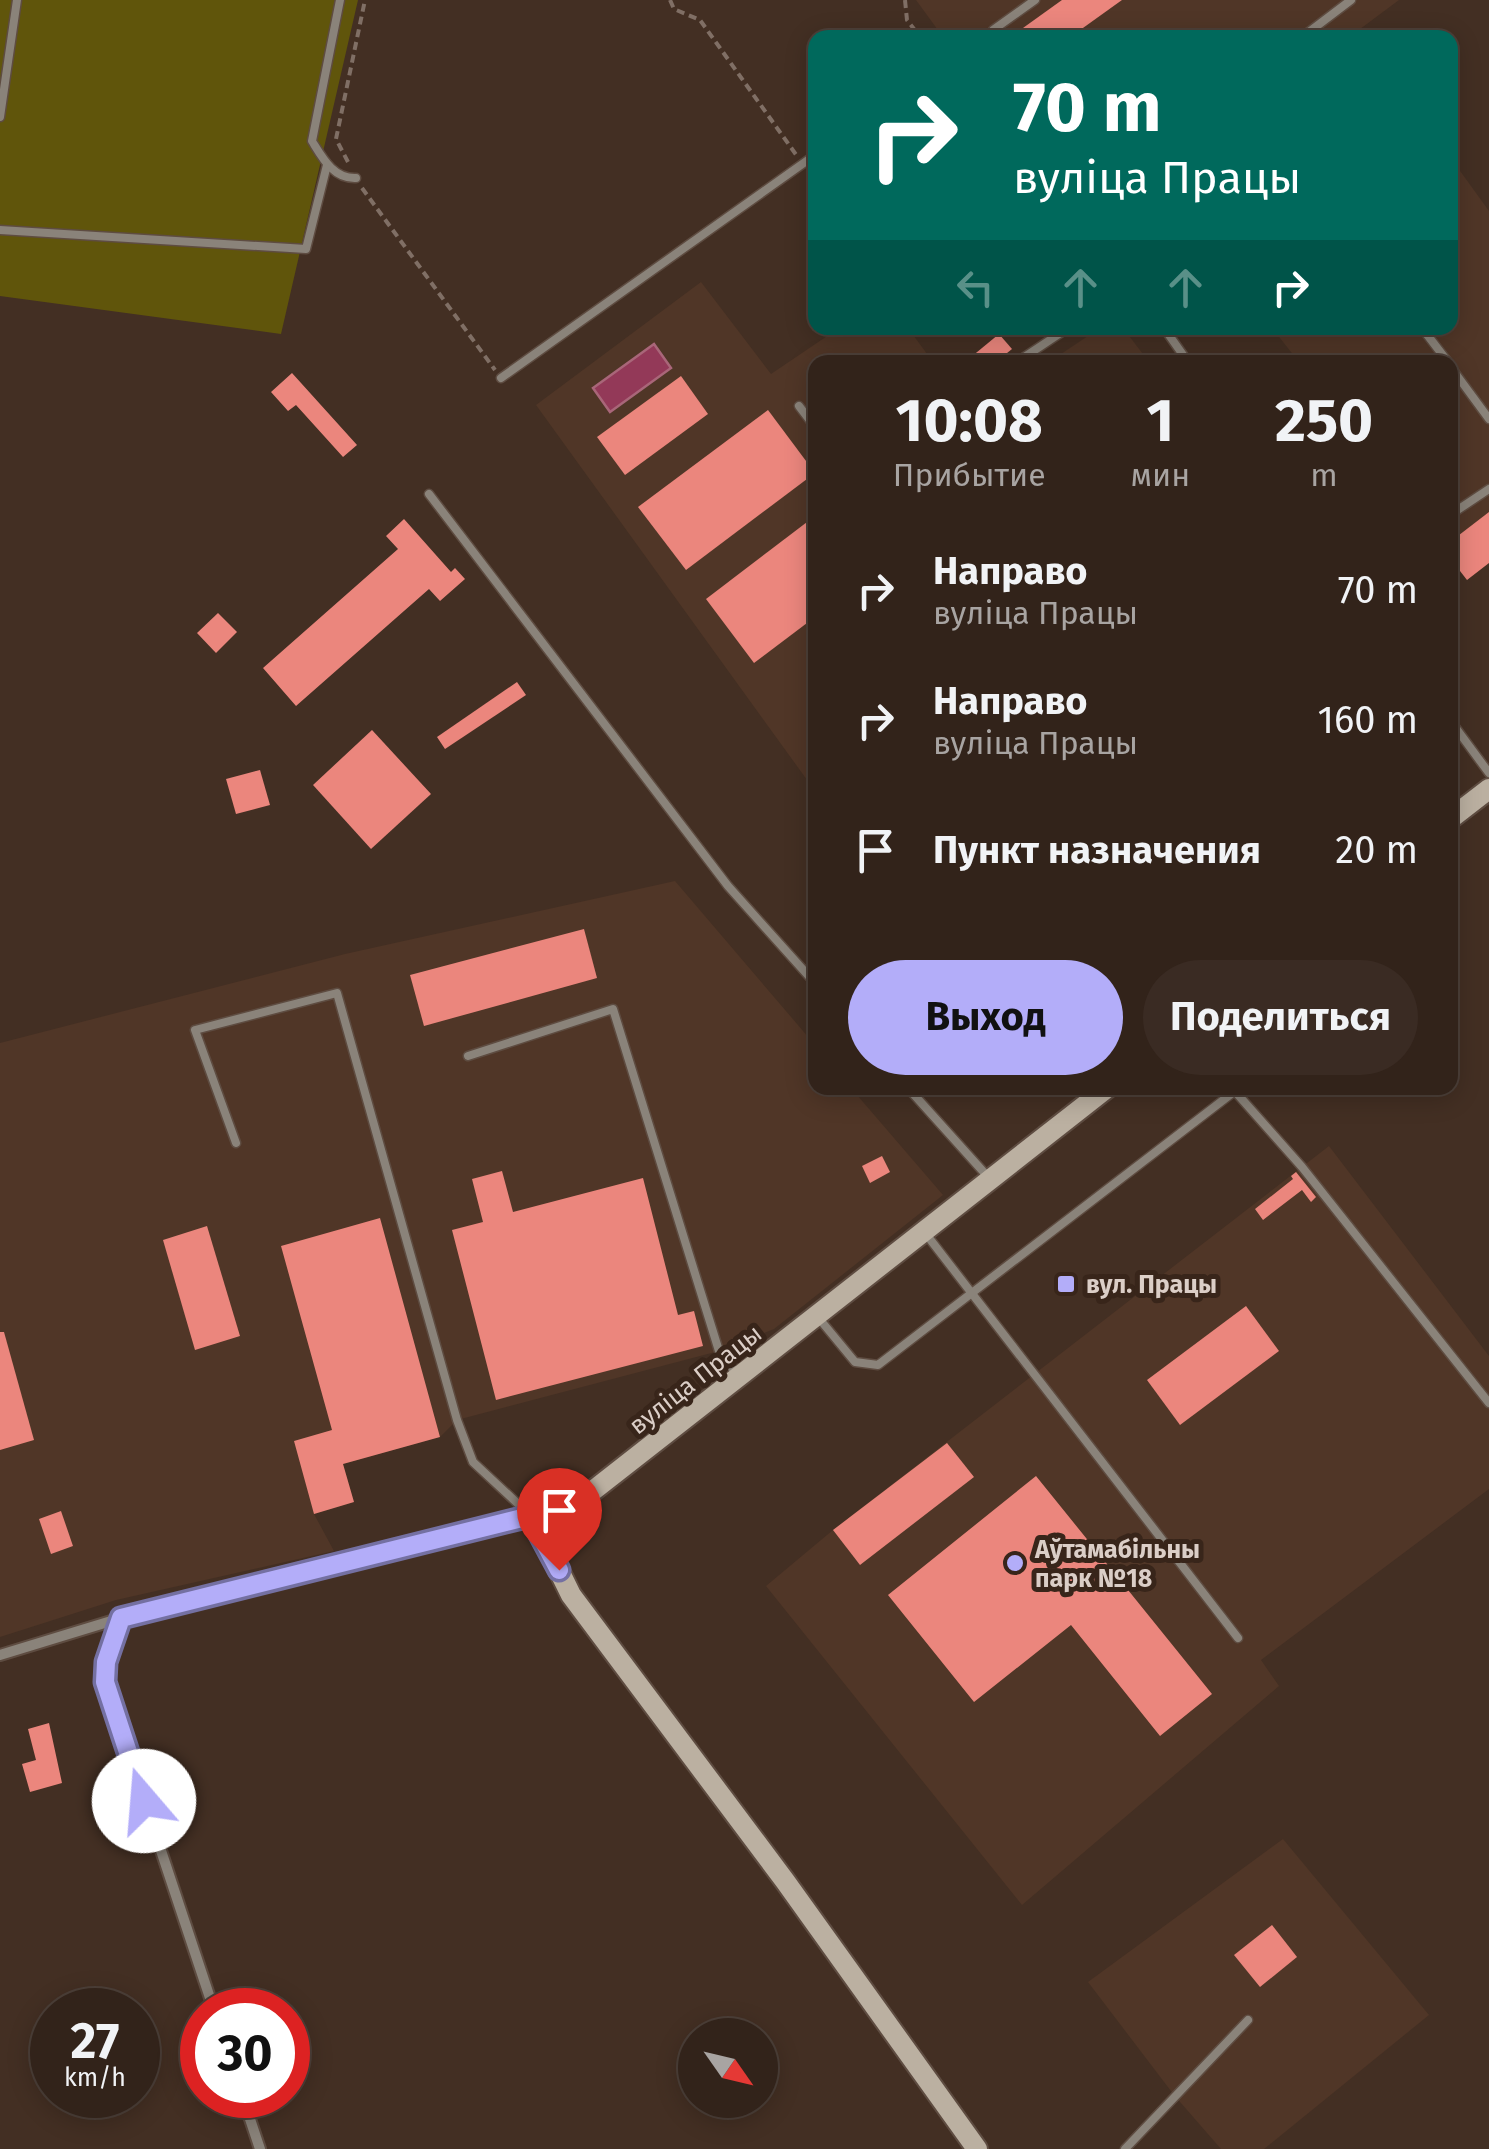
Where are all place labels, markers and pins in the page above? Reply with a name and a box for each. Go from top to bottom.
place label: вул. Працы [1086,1270,1217,1300]
marker: вул. Працы [1055,1273,1077,1295]
pin [517,1468,602,1571]
place label: Аўтамабільны парк №18 [1034,1535,1200,1594]
marker: Аўтамабільны парк №18 [1004,1552,1026,1574]

